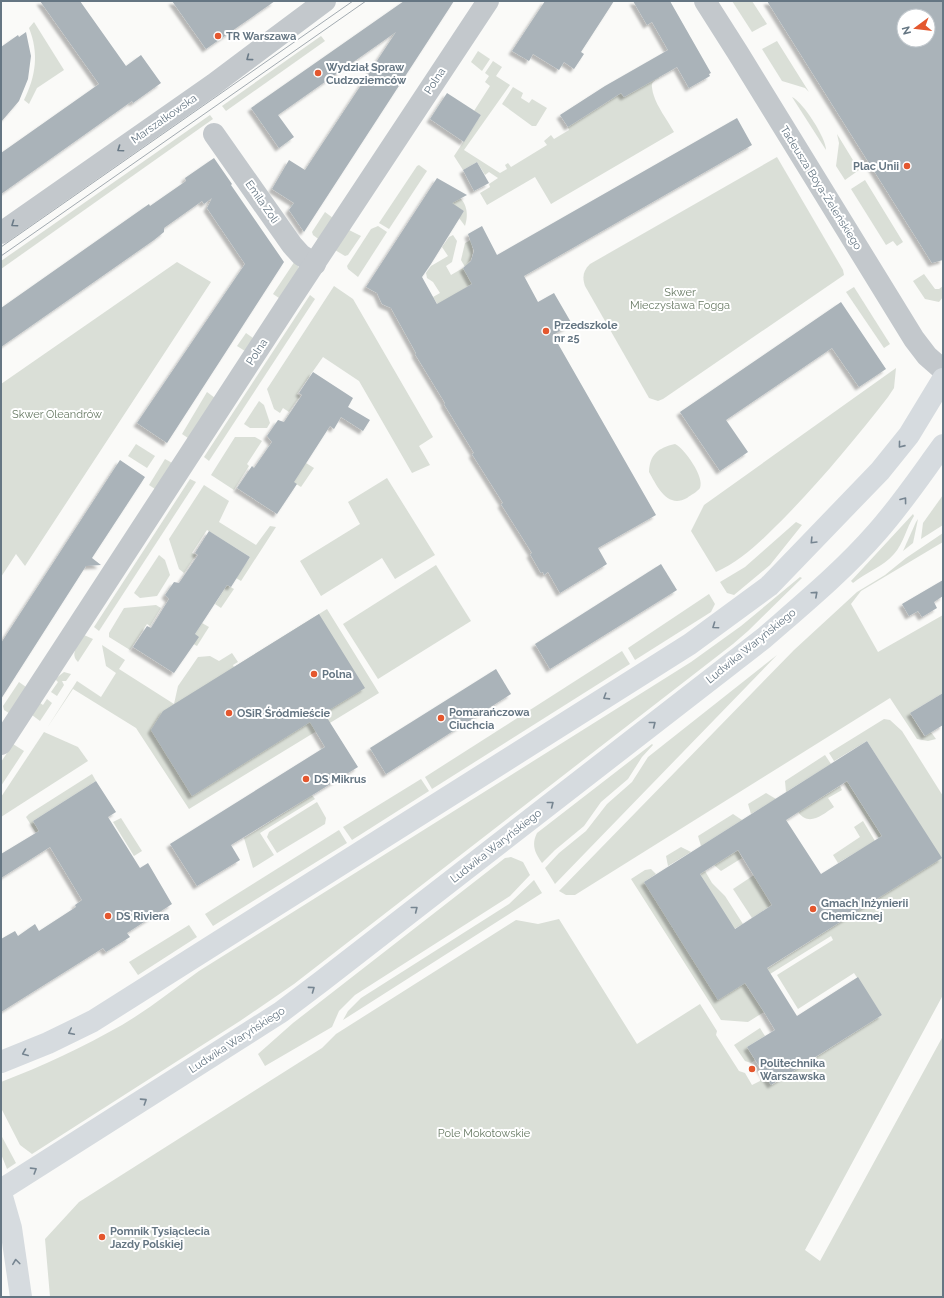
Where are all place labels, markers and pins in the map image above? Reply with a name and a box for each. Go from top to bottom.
place label: TR Warszawa [226,30,296,43]
marker: TR Warszawa [213,31,223,41]
place label: Wydział Spraw Cudzoziemców [326,61,407,87]
marker: Wydział Spraw Cudzoziemców [313,68,323,78]
place label: Plac Unii [853,160,899,173]
marker: Plac Unii [902,161,912,171]
place label: Przedszkole nr 25 [554,319,618,345]
marker: Przedszkole nr 25 [541,326,551,336]
place label: Polna [322,668,352,681]
marker: Polna [309,669,319,679]
place label: OSiR Śródmieście [237,706,331,720]
place label: Pomarańczowa Ciuchcia [449,706,530,732]
marker: OSiR Śródmieście [224,708,234,718]
marker: Pomarańczowa Ciuchcia [436,713,446,723]
place label: DS Mikrus [314,773,367,786]
marker: DS Mikrus [301,774,311,784]
place label: Gmach Inżynierii Chemicznej [821,897,908,923]
marker: Gmach Inżynierii Chemicznej [808,904,818,914]
place label: DS Riviera [116,910,169,923]
marker: DS Riviera [103,911,113,921]
place label: Politechnika Warszawska [760,1057,825,1083]
marker: Politechnika Warszawska [747,1064,757,1074]
place label: Pomnik Tysiąclecia Jazdy Polskiej [110,1225,210,1251]
marker: Pomnik Tysiąclecia Jazdy Polskiej [97,1232,107,1242]

